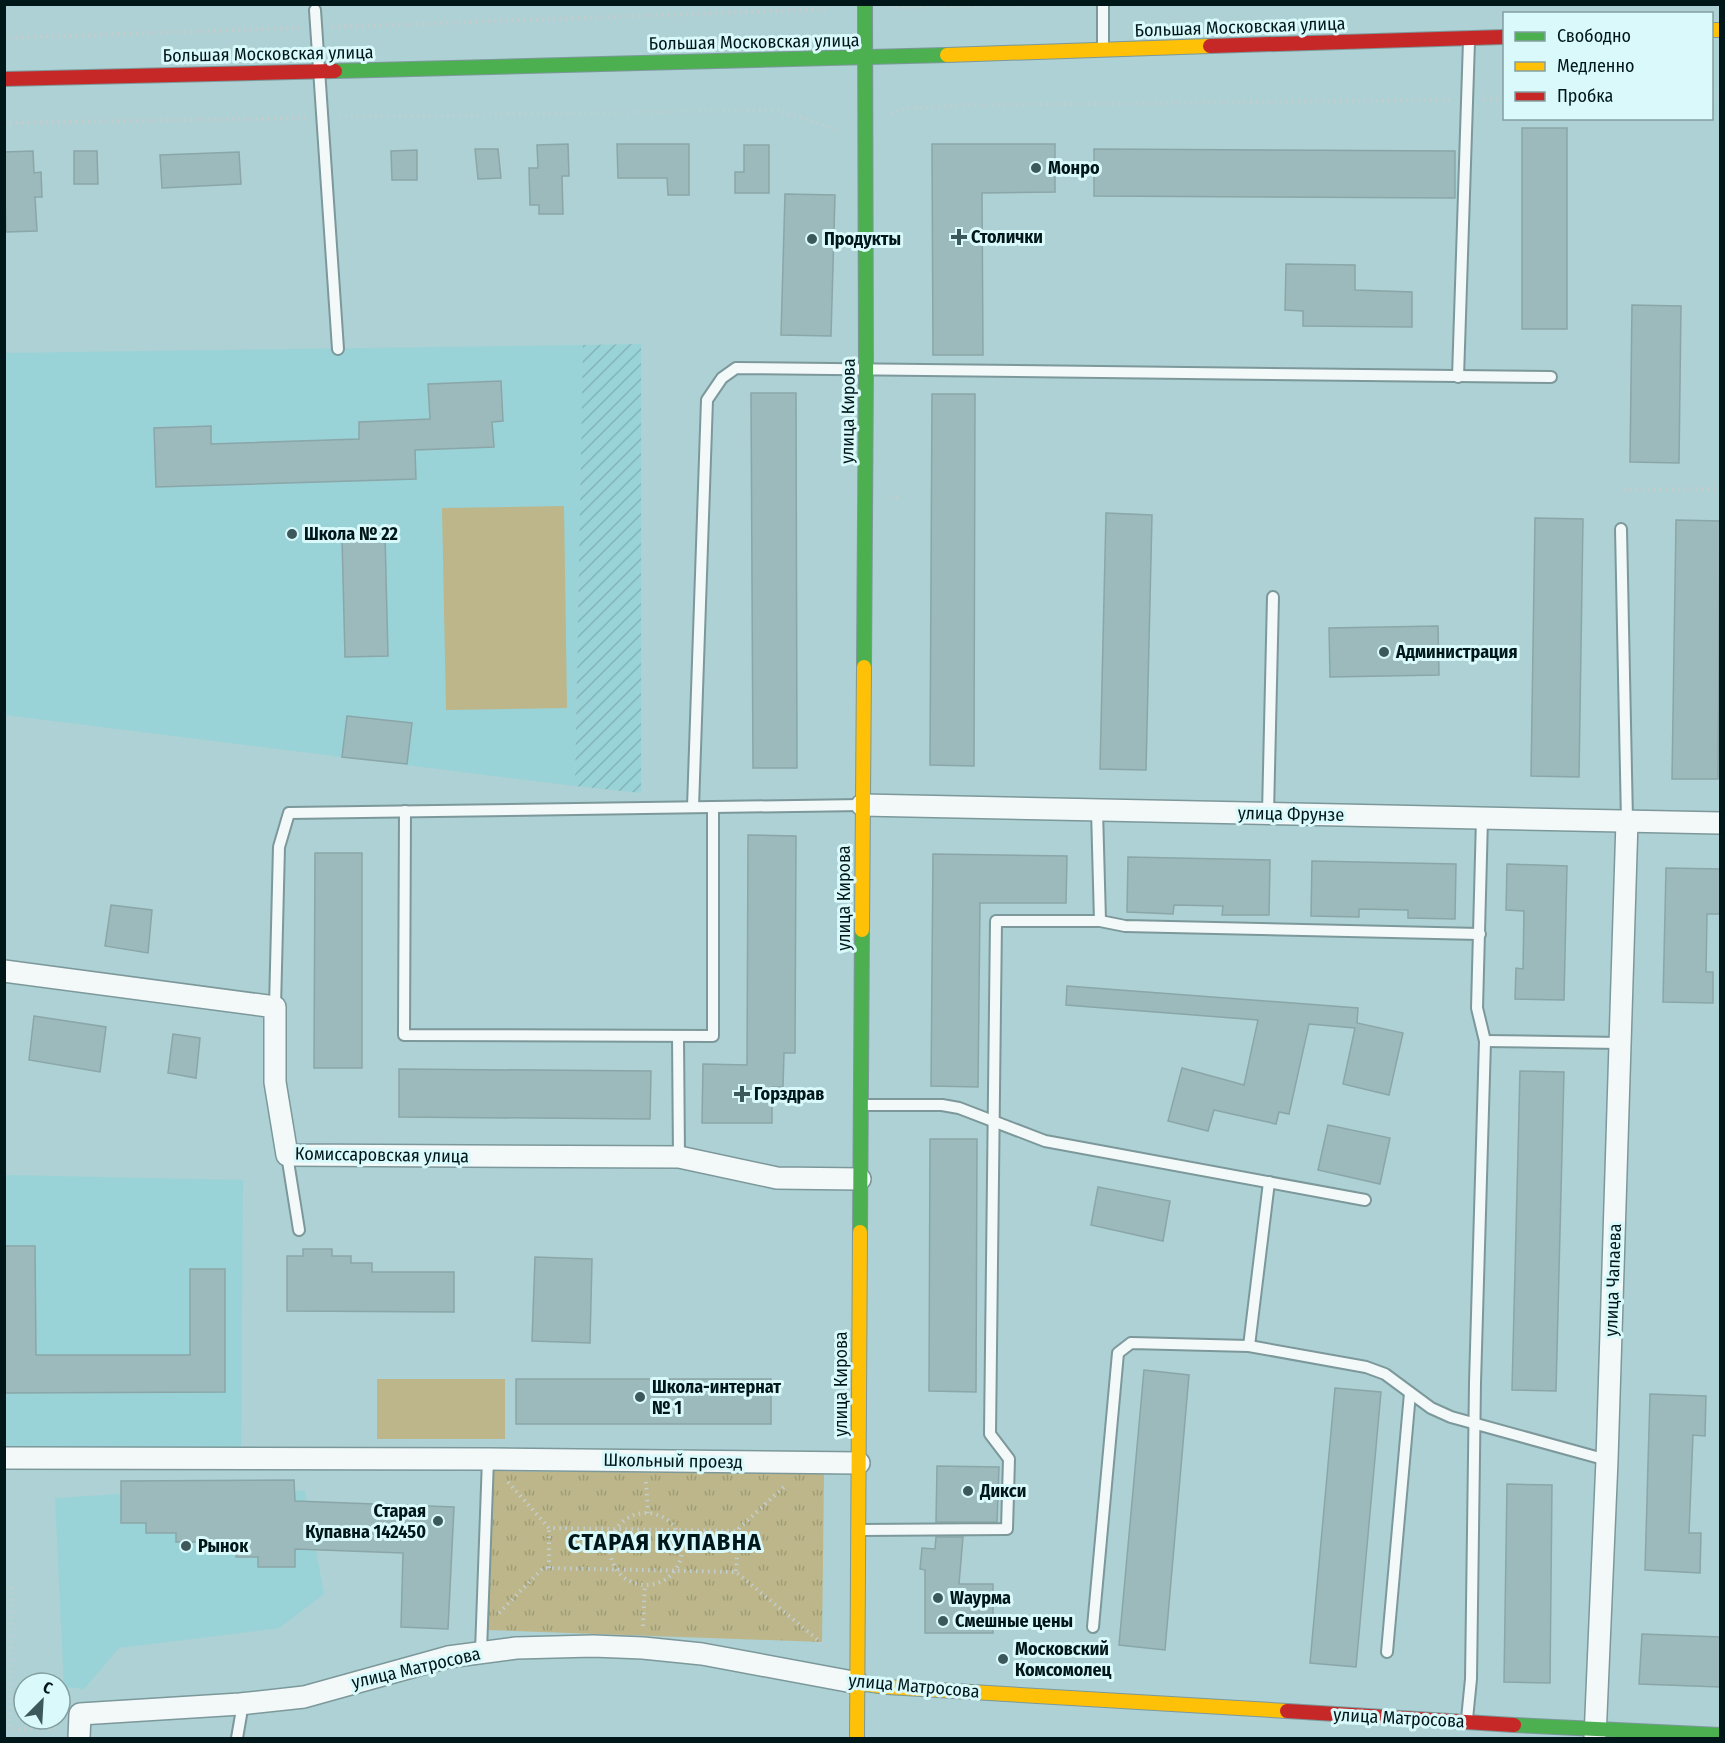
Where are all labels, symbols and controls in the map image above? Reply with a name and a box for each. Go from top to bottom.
street label: Большая Московская улица [1134,12,1346,42]
legend [1503,12,1713,120]
text: Свободно [1557,25,1631,47]
street label: Большая Московская улица [648,29,860,55]
street label: Большая Московская улица [162,41,374,67]
text: Медленно [1557,55,1635,77]
text: Пробка [1557,85,1613,107]
place label: Монро [1048,157,1100,179]
marker: Монро [1029,161,1043,175]
place label: Столички [971,226,1043,248]
place label: Продукты [824,228,901,250]
marker: Столички [952,230,966,244]
marker: Продукты [805,232,819,246]
street label: улица Кирова [836,358,860,464]
place label: Школа № 22 [304,523,398,545]
marker: Школа № 22 [285,527,299,541]
place label: Администрация [1395,641,1518,663]
marker: Администрация [1377,645,1391,659]
street label: улица Фрунзе [1238,802,1345,826]
street label: улица Кирова [833,845,855,951]
place label: Горздрав [754,1083,824,1105]
marker: Горздрав [735,1087,749,1101]
street label: Комиссаровская улица [295,1142,469,1168]
street label: улица Чапаева [1600,1223,1626,1337]
street label: улица Кирова [830,1331,852,1437]
place label: Школа-интернат № 1 [652,1376,781,1419]
marker: Школа-интернат № 1 [633,1390,647,1404]
street label: Школьный проезд [603,1449,743,1473]
place label: Дикси [979,1480,1026,1502]
marker: Дикси [961,1484,975,1498]
place label: Старая Купавна 142450 [305,1500,426,1543]
marker: Старая Купавна 142450 [431,1514,445,1528]
district label: СТАРАЯ КУПАВНА [568,1528,762,1556]
place label: Рынок [198,1535,249,1557]
marker: Рынок [179,1539,193,1553]
place label: Wаурма [950,1587,1011,1609]
marker: Wаурма [931,1591,945,1605]
place label: Смешные цены [955,1610,1073,1632]
marker: Смешные цены [936,1614,950,1628]
place label: Московский Комсомолец [1015,1638,1112,1681]
street label: улица Матросова [349,1642,483,1694]
marker: Московский Комсомолец [996,1652,1010,1666]
street label: улица Матросова [848,1669,981,1703]
north arrow [12,1671,72,1731]
text: С [40,1677,56,1698]
street label: улица Матросова [1333,1704,1465,1732]

